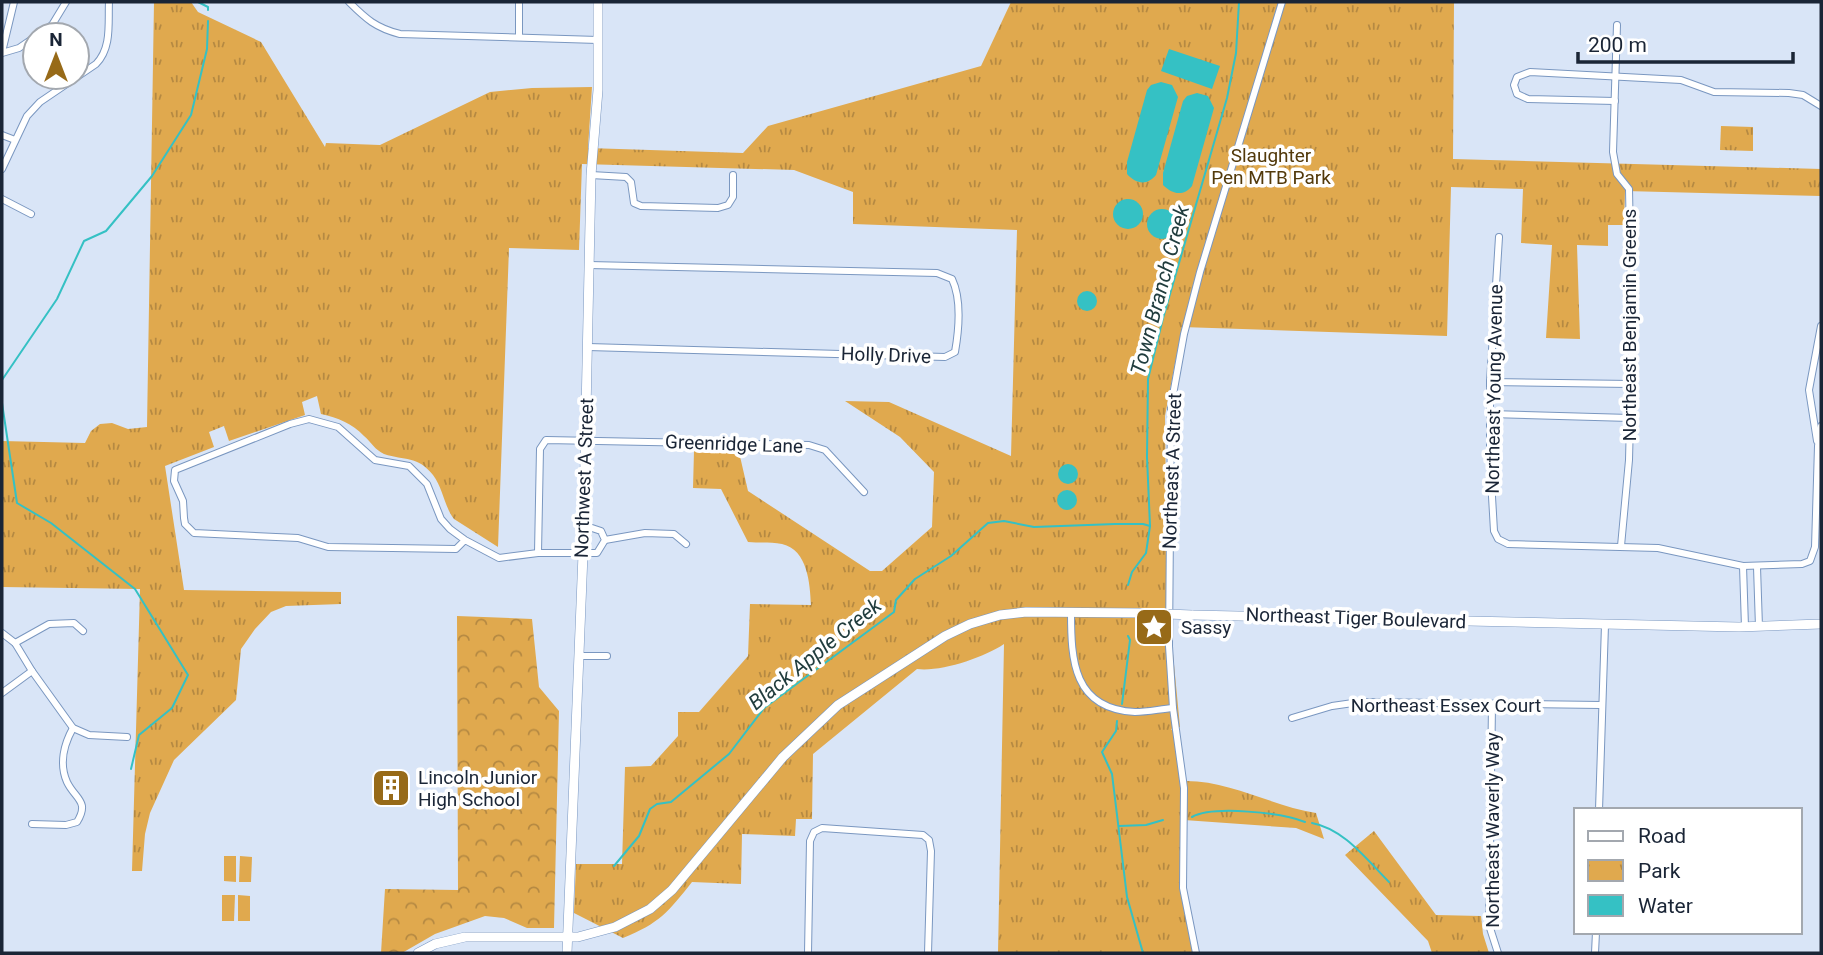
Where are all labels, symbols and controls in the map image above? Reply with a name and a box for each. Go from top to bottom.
north arrow [21,21,91,91]
scale bar [1578,21,1793,65]
text: N [49,28,63,51]
text: 200 m [1588,33,1647,57]
park label: Slaughter Pen MTB Park [1211,144,1331,189]
water label: Town Branch Creek [1126,202,1194,378]
street label: Northeast Benjamin Greens [1618,209,1641,441]
street label: Northeast Young Avenue [1481,284,1507,494]
street label: Holly Drive [841,342,931,368]
street label: Northeast A Street [1158,392,1186,550]
street label: Northwest A Street [570,397,598,559]
street label: Greenridge Lane [665,430,803,458]
water label: Black Apple Creek [744,593,887,715]
street label: Northeast Tiger Boulevard [1245,603,1467,633]
place icon: Sassy [1133,606,1175,648]
place label: Sassy [1181,616,1231,639]
street label: Northeast Essex Court [1351,694,1541,717]
street label: Northeast Waverly Way [1481,732,1504,928]
place label: Lincoln Junior High School [418,766,538,811]
building icon: Lincoln Junior High School [370,767,412,809]
legend [1574,808,1802,934]
text: Road [1638,824,1686,848]
text: Park [1638,859,1681,883]
text: Water [1638,894,1693,918]

